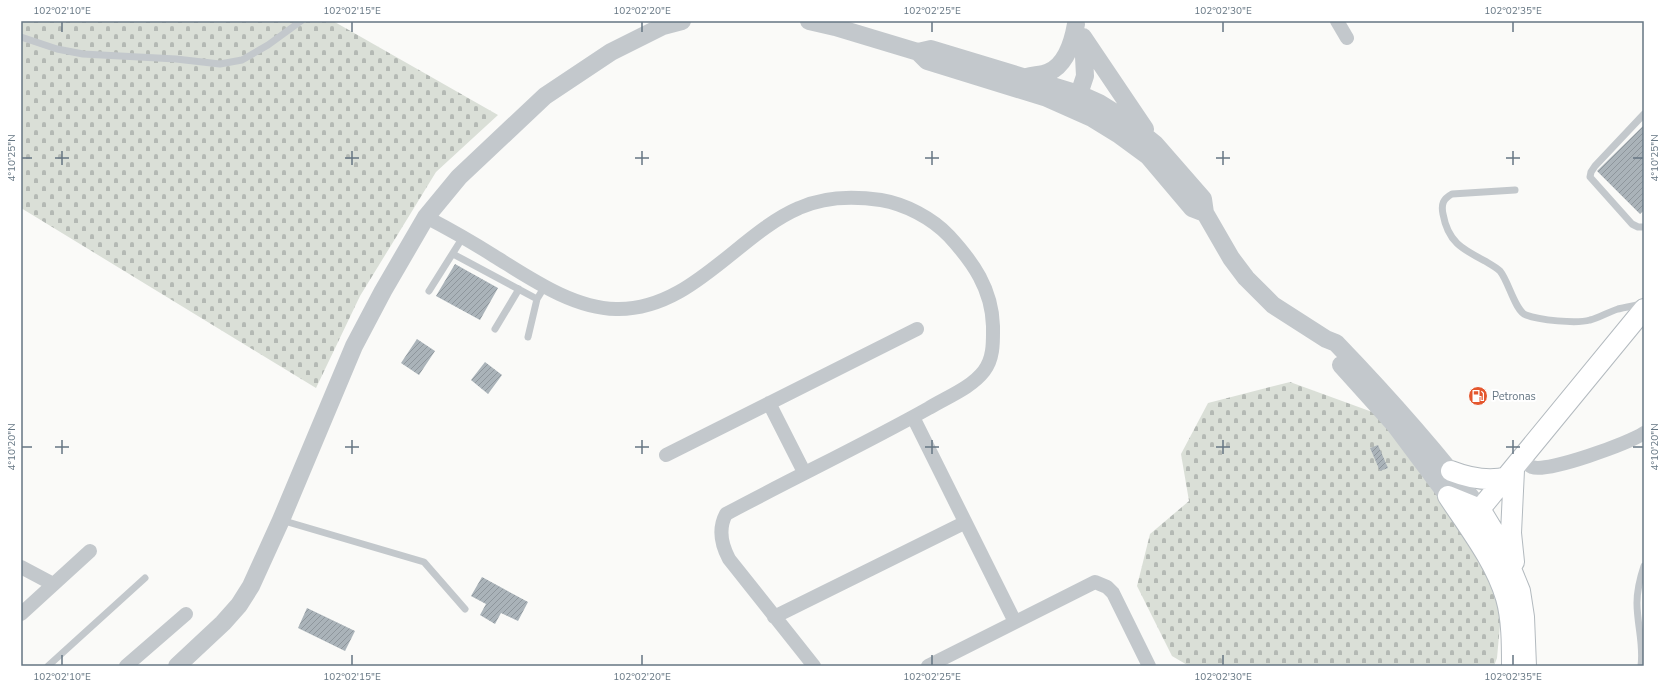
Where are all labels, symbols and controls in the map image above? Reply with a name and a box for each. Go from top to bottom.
text: 102°02'10"E [33,4,91,18]
text: 102°02'15"E [323,4,381,18]
text: 102°02'20"E [613,4,671,18]
text: 102°02'25"E [903,4,961,18]
text: 102°02'30"E [1194,4,1252,18]
text: 102°02'35"E [1484,4,1542,18]
text: 4°10'25"N [5,134,19,182]
text: 4°10'25"N [1648,134,1662,182]
fuel station icon: Petronas [1467,385,1489,407]
place label: Petronas [1492,389,1536,404]
text: 4°10'20"N [5,423,19,471]
text: 4°10'20"N [1648,423,1662,471]
text: 102°02'10"E [33,670,91,684]
text: 102°02'15"E [323,670,381,684]
text: 102°02'20"E [613,670,671,684]
text: 102°02'25"E [903,670,961,684]
text: 102°02'30"E [1194,670,1252,684]
text: 102°02'35"E [1484,670,1542,684]

